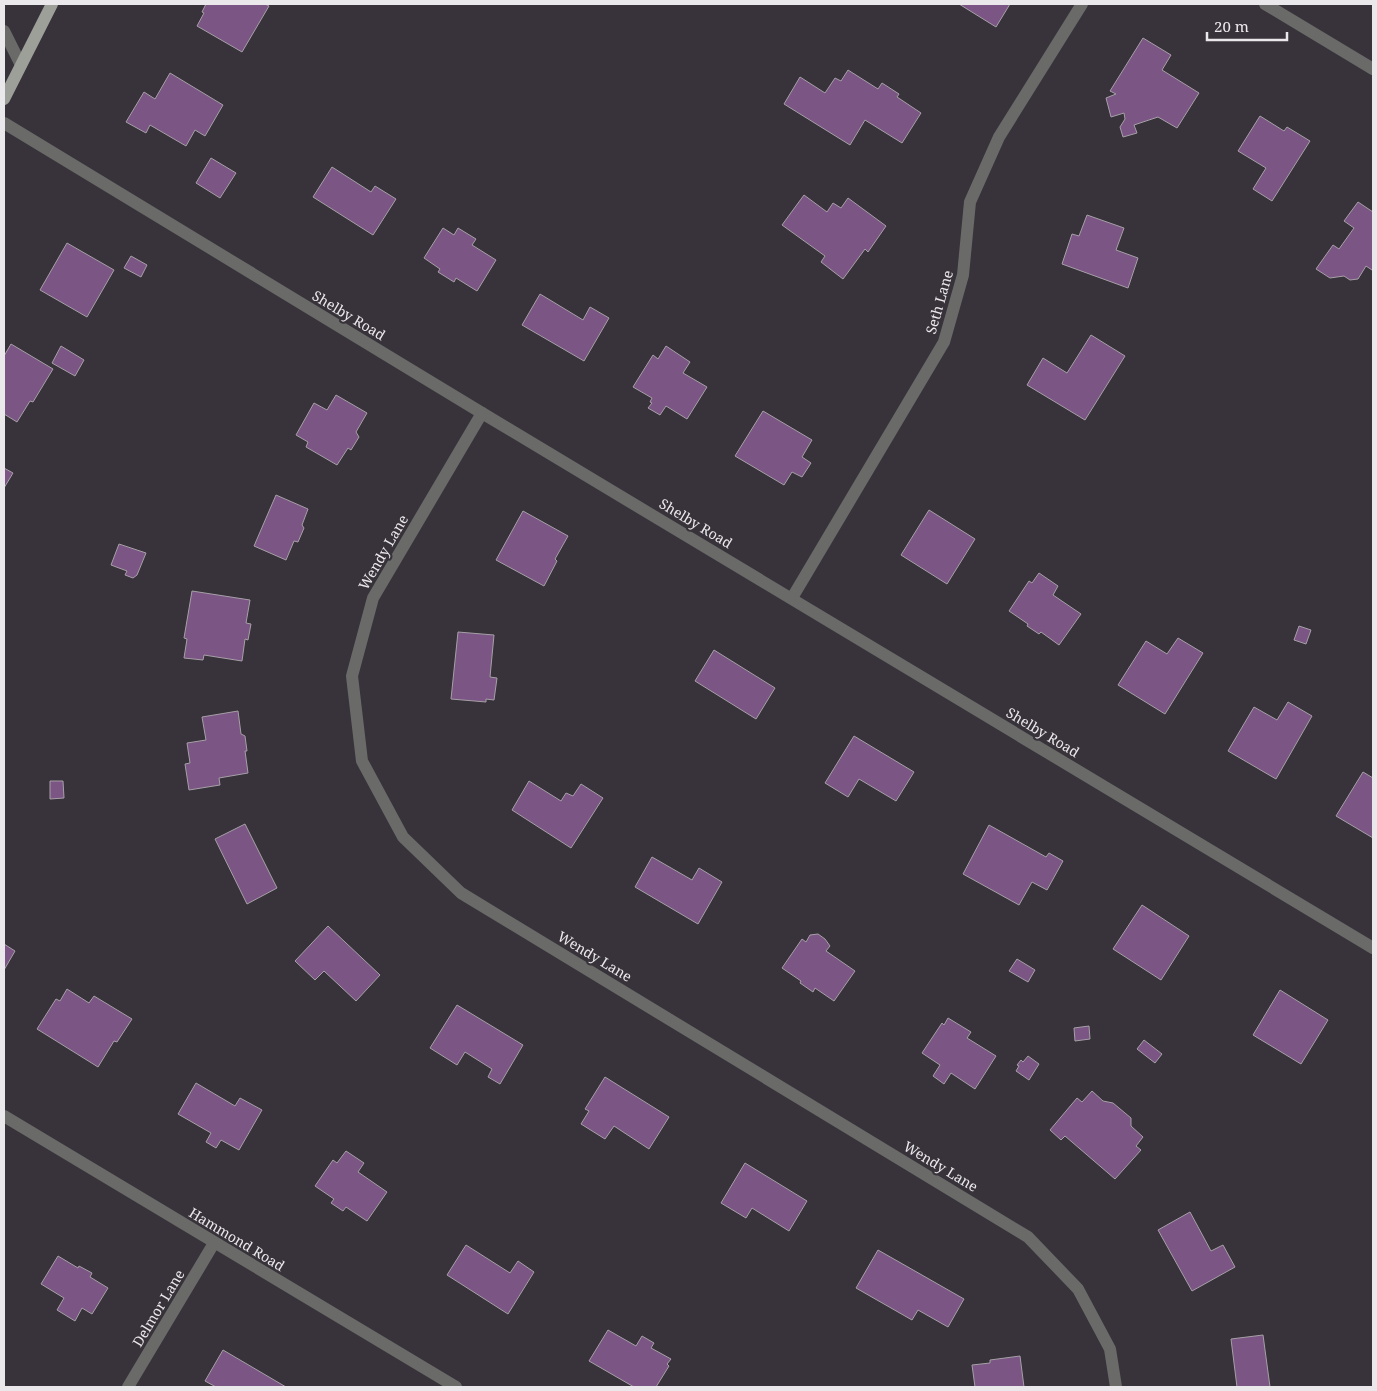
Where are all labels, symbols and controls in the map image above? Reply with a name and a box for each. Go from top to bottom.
scale bar [1207,10,1287,42]
text: 20 m [1214,16,1249,36]
street label: Seth Lane [921,268,957,336]
street label: Shelby Road [309,286,389,344]
street label: Shelby Road [656,494,736,552]
street label: Wendy Lane [354,511,412,593]
street label: Shelby Road [1003,703,1083,761]
street label: Wendy Lane [554,926,636,986]
street label: Wendy Lane [900,1136,982,1196]
street label: Hammond Road [186,1203,289,1275]
street label: Delmor Lane [128,1266,188,1350]

